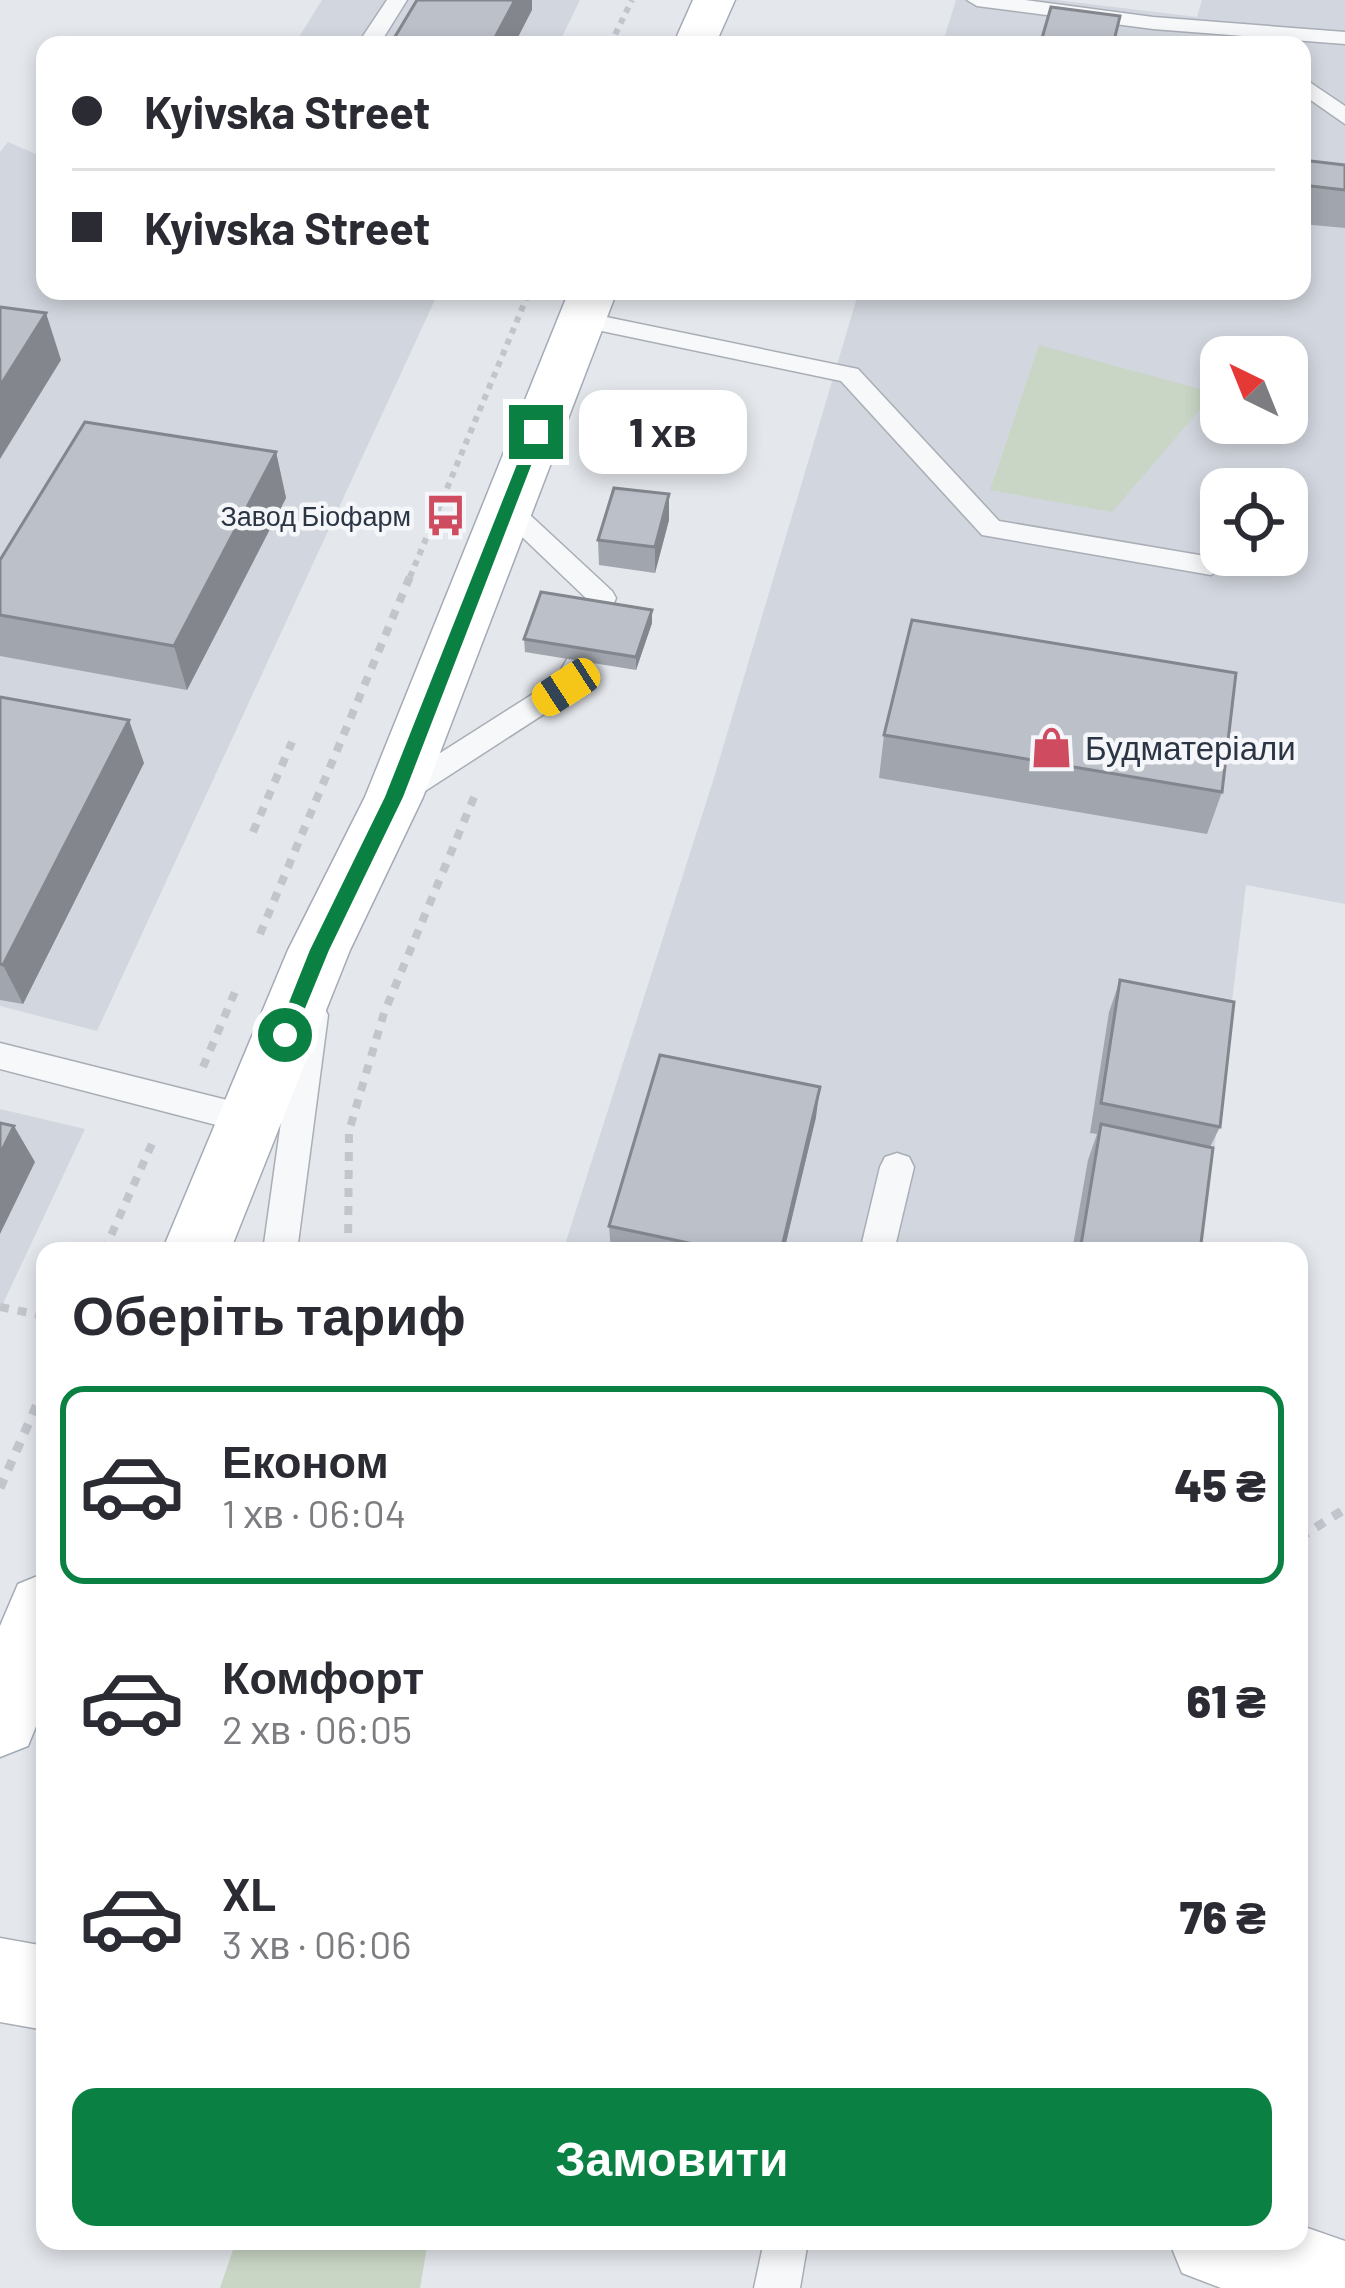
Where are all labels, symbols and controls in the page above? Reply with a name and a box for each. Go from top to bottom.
text: Kyivska Street [144,84,430,138]
text: Kyivska Street [144,200,430,254]
north arrow [1200,336,1308,444]
map controls [1200,336,1308,576]
callout: 1 хв [578,390,746,474]
route end [509,405,563,459]
text: 1 хв [629,408,697,455]
button: locate [1200,468,1308,576]
bus stop icon: Завод Біофарм [422,492,468,538]
place label: Завод Біофарм [221,499,411,532]
car [526,652,606,722]
shop icon: Будматеріали [1028,724,1074,770]
place label: Будматеріали [1085,727,1296,767]
route start [258,1008,312,1062]
text: Оберіть тариф [72,1281,466,1346]
icon: car [78,1431,186,1539]
text: Економ [222,1433,389,1487]
text: 45 ₴ [1174,1457,1266,1511]
text: 1 хв · 06:04 [222,1489,406,1536]
icon: car [78,1647,186,1755]
text: Комфорт [222,1649,424,1703]
text: 61 ₴ [1187,1673,1266,1727]
text: 2 хв · 06:05 [222,1705,412,1752]
icon: car [78,1863,186,1971]
text: XL [222,1866,276,1920]
text: 76 ₴ [1180,1889,1266,1943]
text: 3 хв · 06:06 [222,1920,411,1967]
button: Замовити [72,2088,1272,2226]

